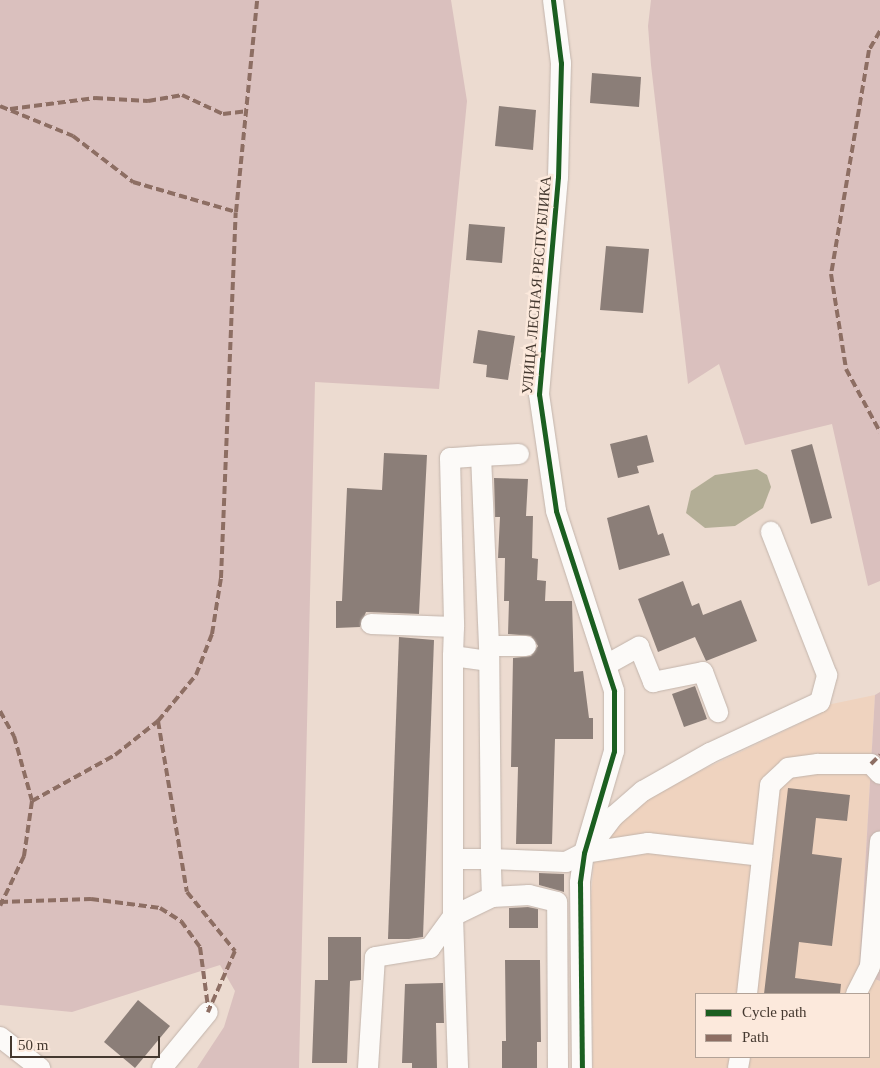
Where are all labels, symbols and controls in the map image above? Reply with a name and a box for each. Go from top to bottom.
street label: УЛИЦА ЛЕСНАЯ РЕСПУБЛИКА [518,175,556,395]
legend [695,993,870,1058]
text: Cycle path [742,1004,807,1020]
scale bar [12,1026,162,1058]
text: Path [742,1029,769,1045]
text: 50 m [18,1037,48,1053]

